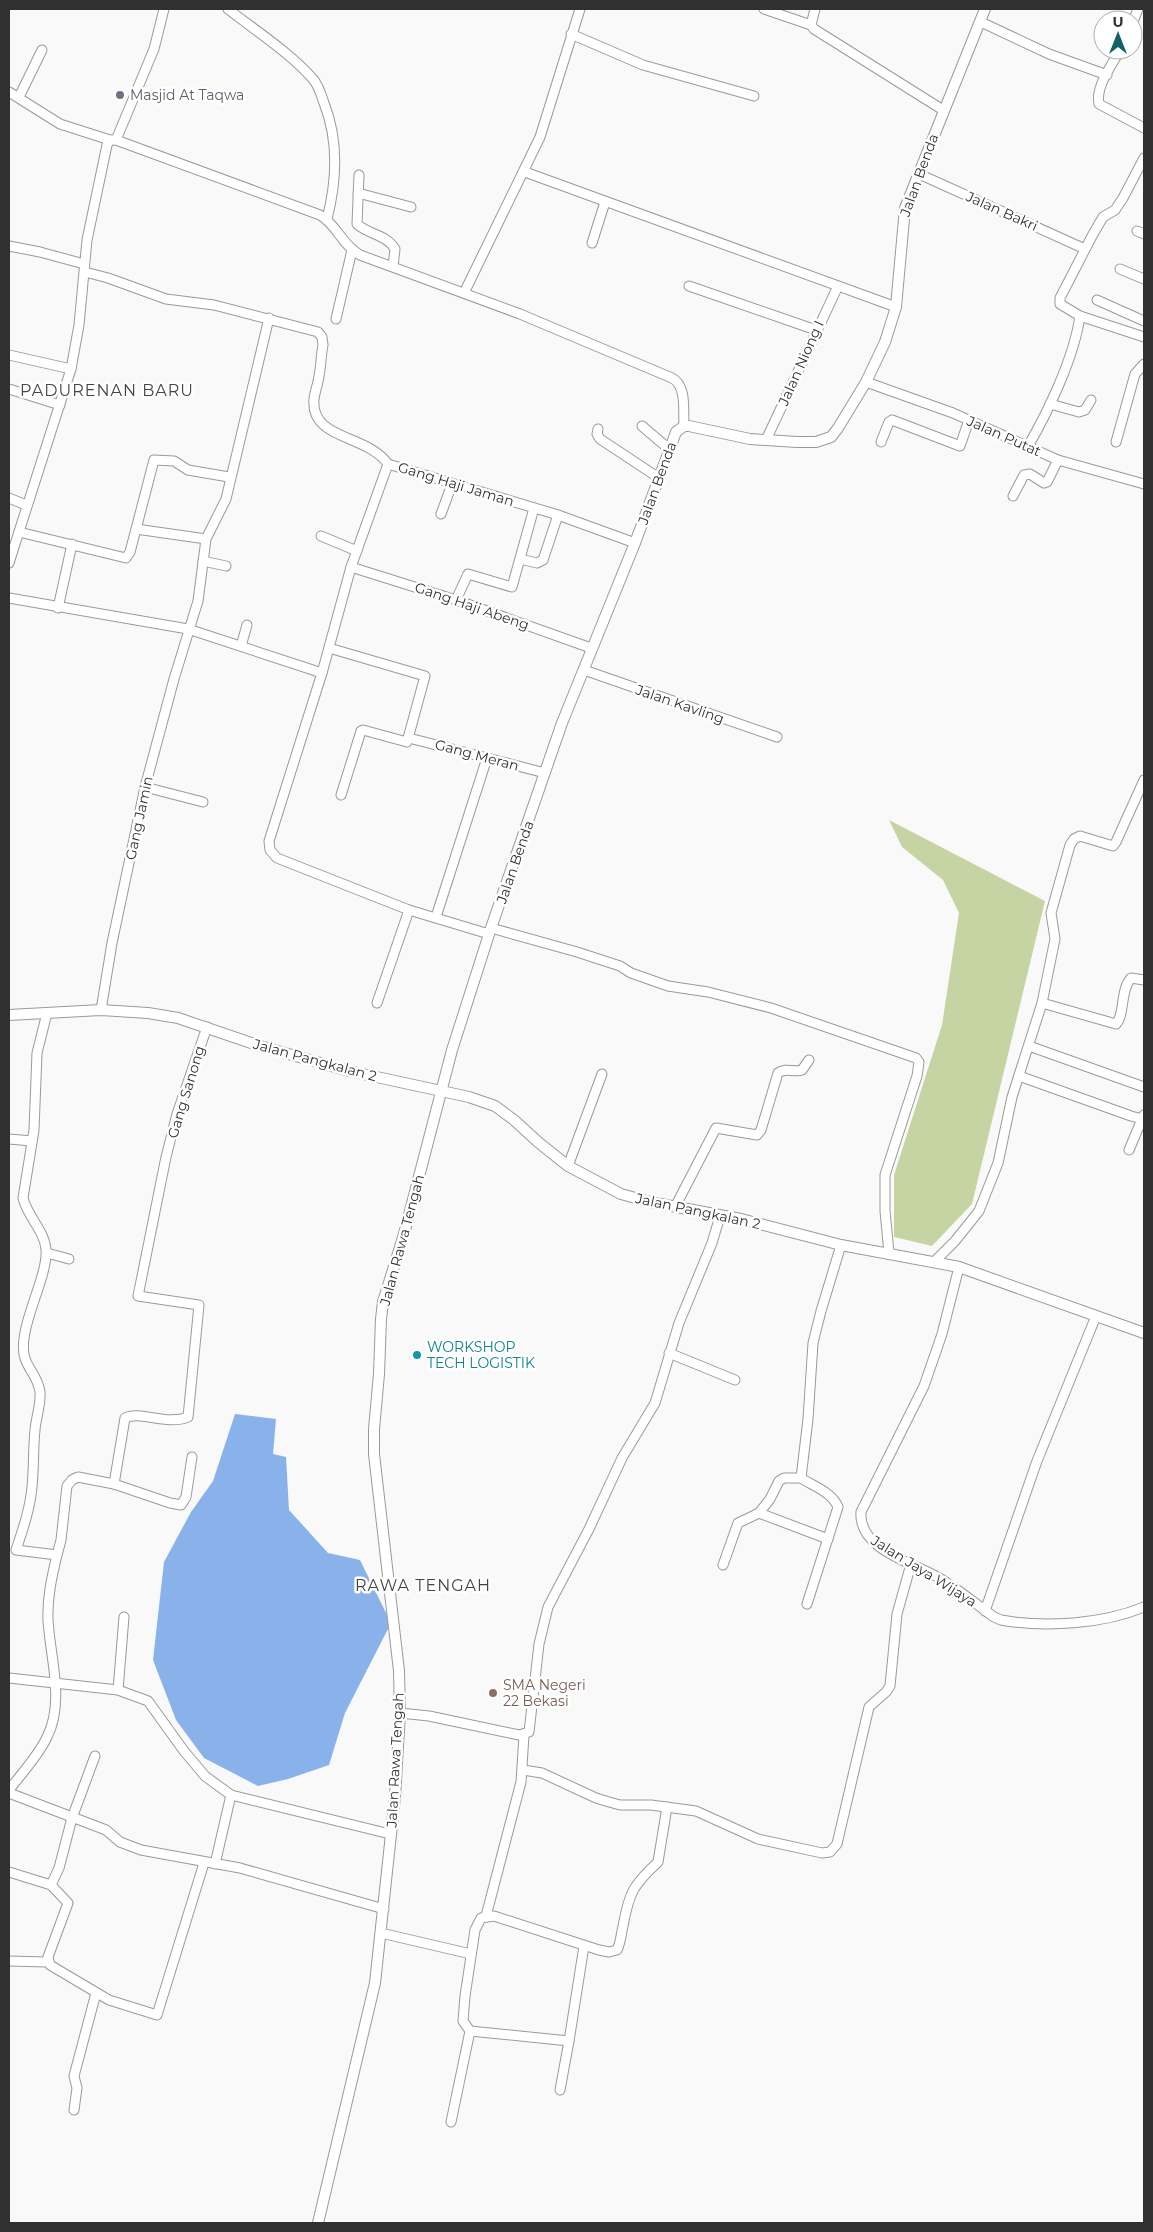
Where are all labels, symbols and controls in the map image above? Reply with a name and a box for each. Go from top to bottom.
north arrow [1093,10,1143,60]
text: U [1112,13,1124,31]
place label: Masjid At Taqwa [130,86,244,104]
marker: Masjid At Taqwa [114,89,126,101]
street label: Jalan Benda [895,131,942,220]
street label: Jalan Bakri [962,187,1041,235]
street label: Jalan Niong I [774,318,828,409]
district label: PADURENAN BARU [20,381,194,400]
street label: Jalan Putat [963,411,1044,460]
street label: Jalan Benda [633,439,680,528]
street label: Gang Haji Jaman [396,458,516,510]
street label: Gang Haji Abeng [412,578,532,634]
street label: Jalan Kavling [632,680,727,728]
street label: Gang Meran [433,735,521,775]
street label: Gang Jamin [121,774,157,862]
street label: Jalan Benda [492,818,538,907]
street label: Jalan Pangkalan 2 [250,1035,379,1085]
street label: Gang Sanong [163,1043,209,1141]
street label: Jalan Rawa Tengah [376,1172,428,1309]
street label: Jalan Pangkalan 2 [633,1189,762,1233]
place label: WORKSHOP TECH LOGISTIK [427,1338,535,1372]
marker: WORKSHOP TECH LOGISTIK [411,1349,423,1361]
street label: Jalan Jaya Wijaya [867,1531,980,1611]
district label: RAWA TENGAH [355,1576,491,1595]
place label: SMA Negeri 22 Bekasi [503,1676,586,1710]
marker: SMA Negeri 22 Bekasi [487,1687,499,1699]
street label: Jalan Rawa Tengah [382,1692,408,1829]

